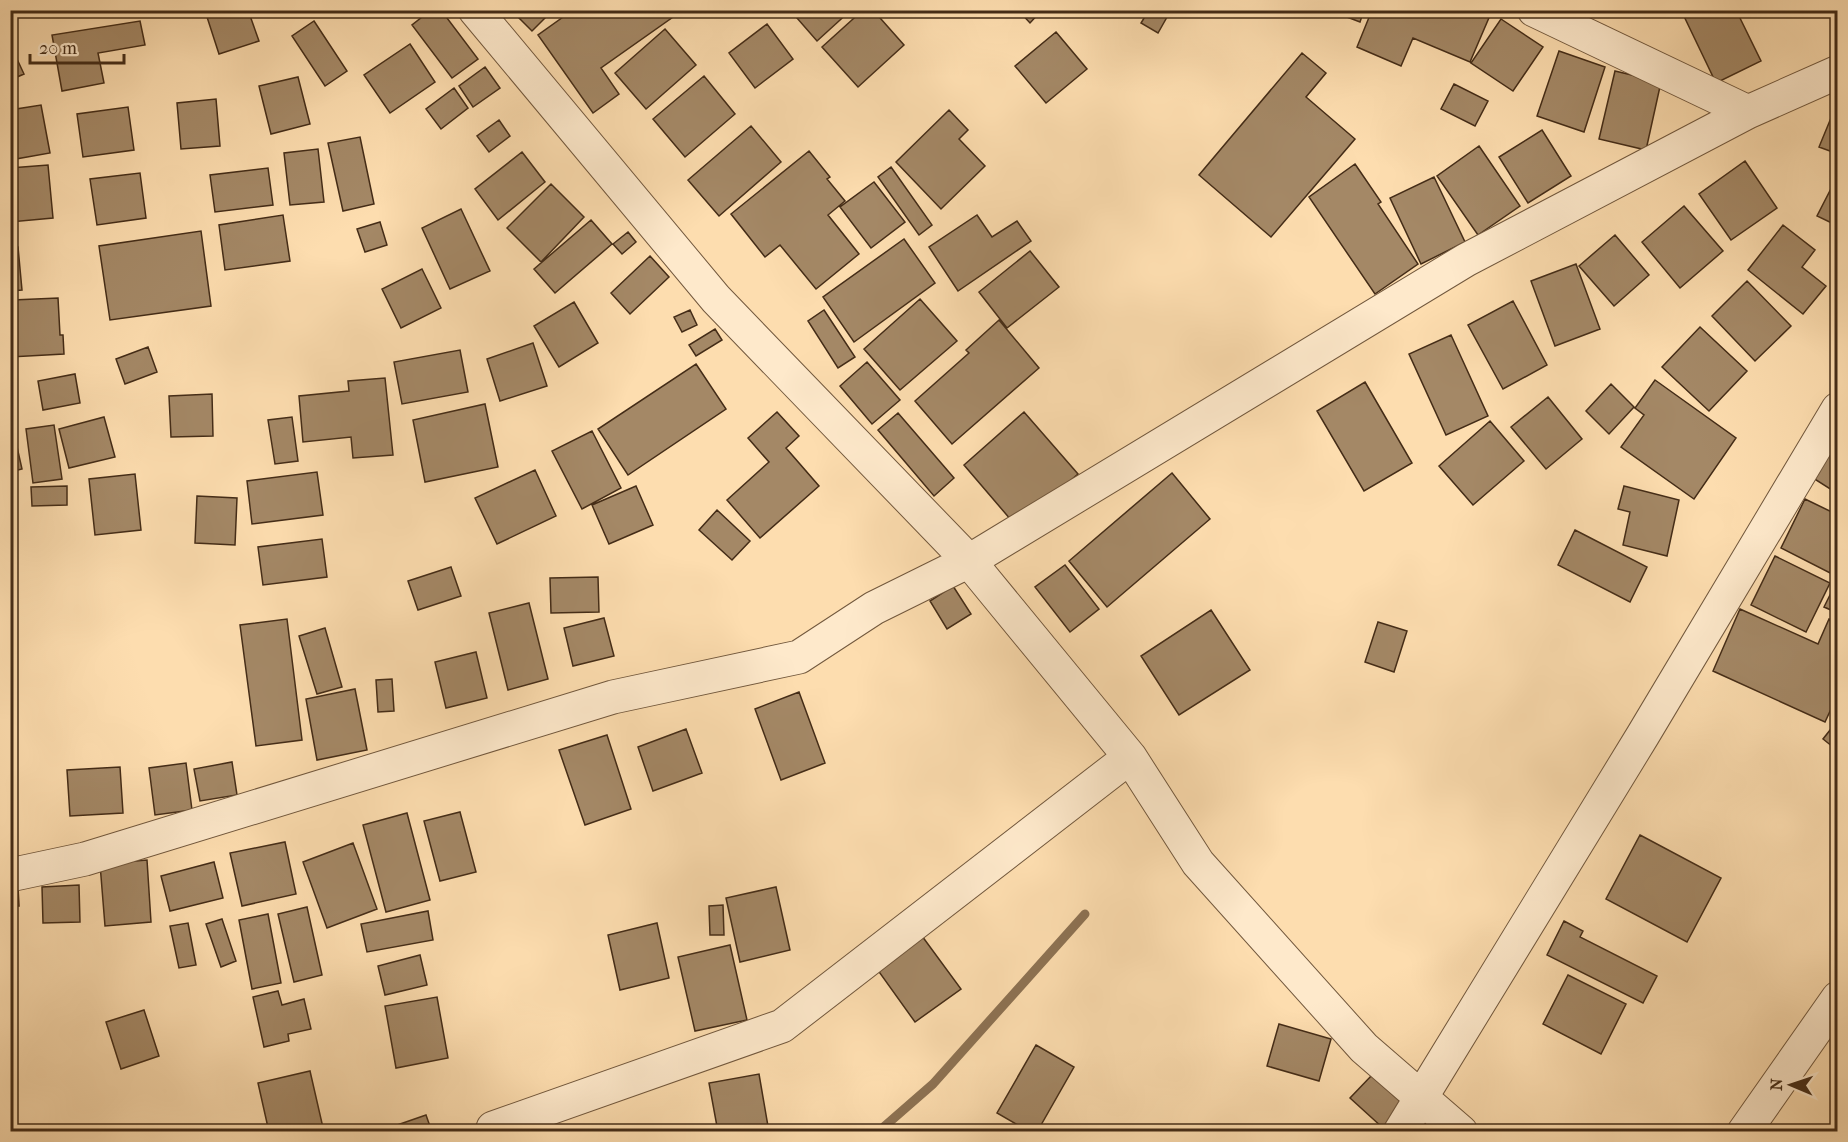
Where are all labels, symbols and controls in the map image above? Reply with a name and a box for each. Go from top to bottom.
scale bar [30,27,124,65]
text: 20 m [39,38,77,59]
north arrow [1761,1055,1821,1115]
text: N [1767,1077,1786,1091]

